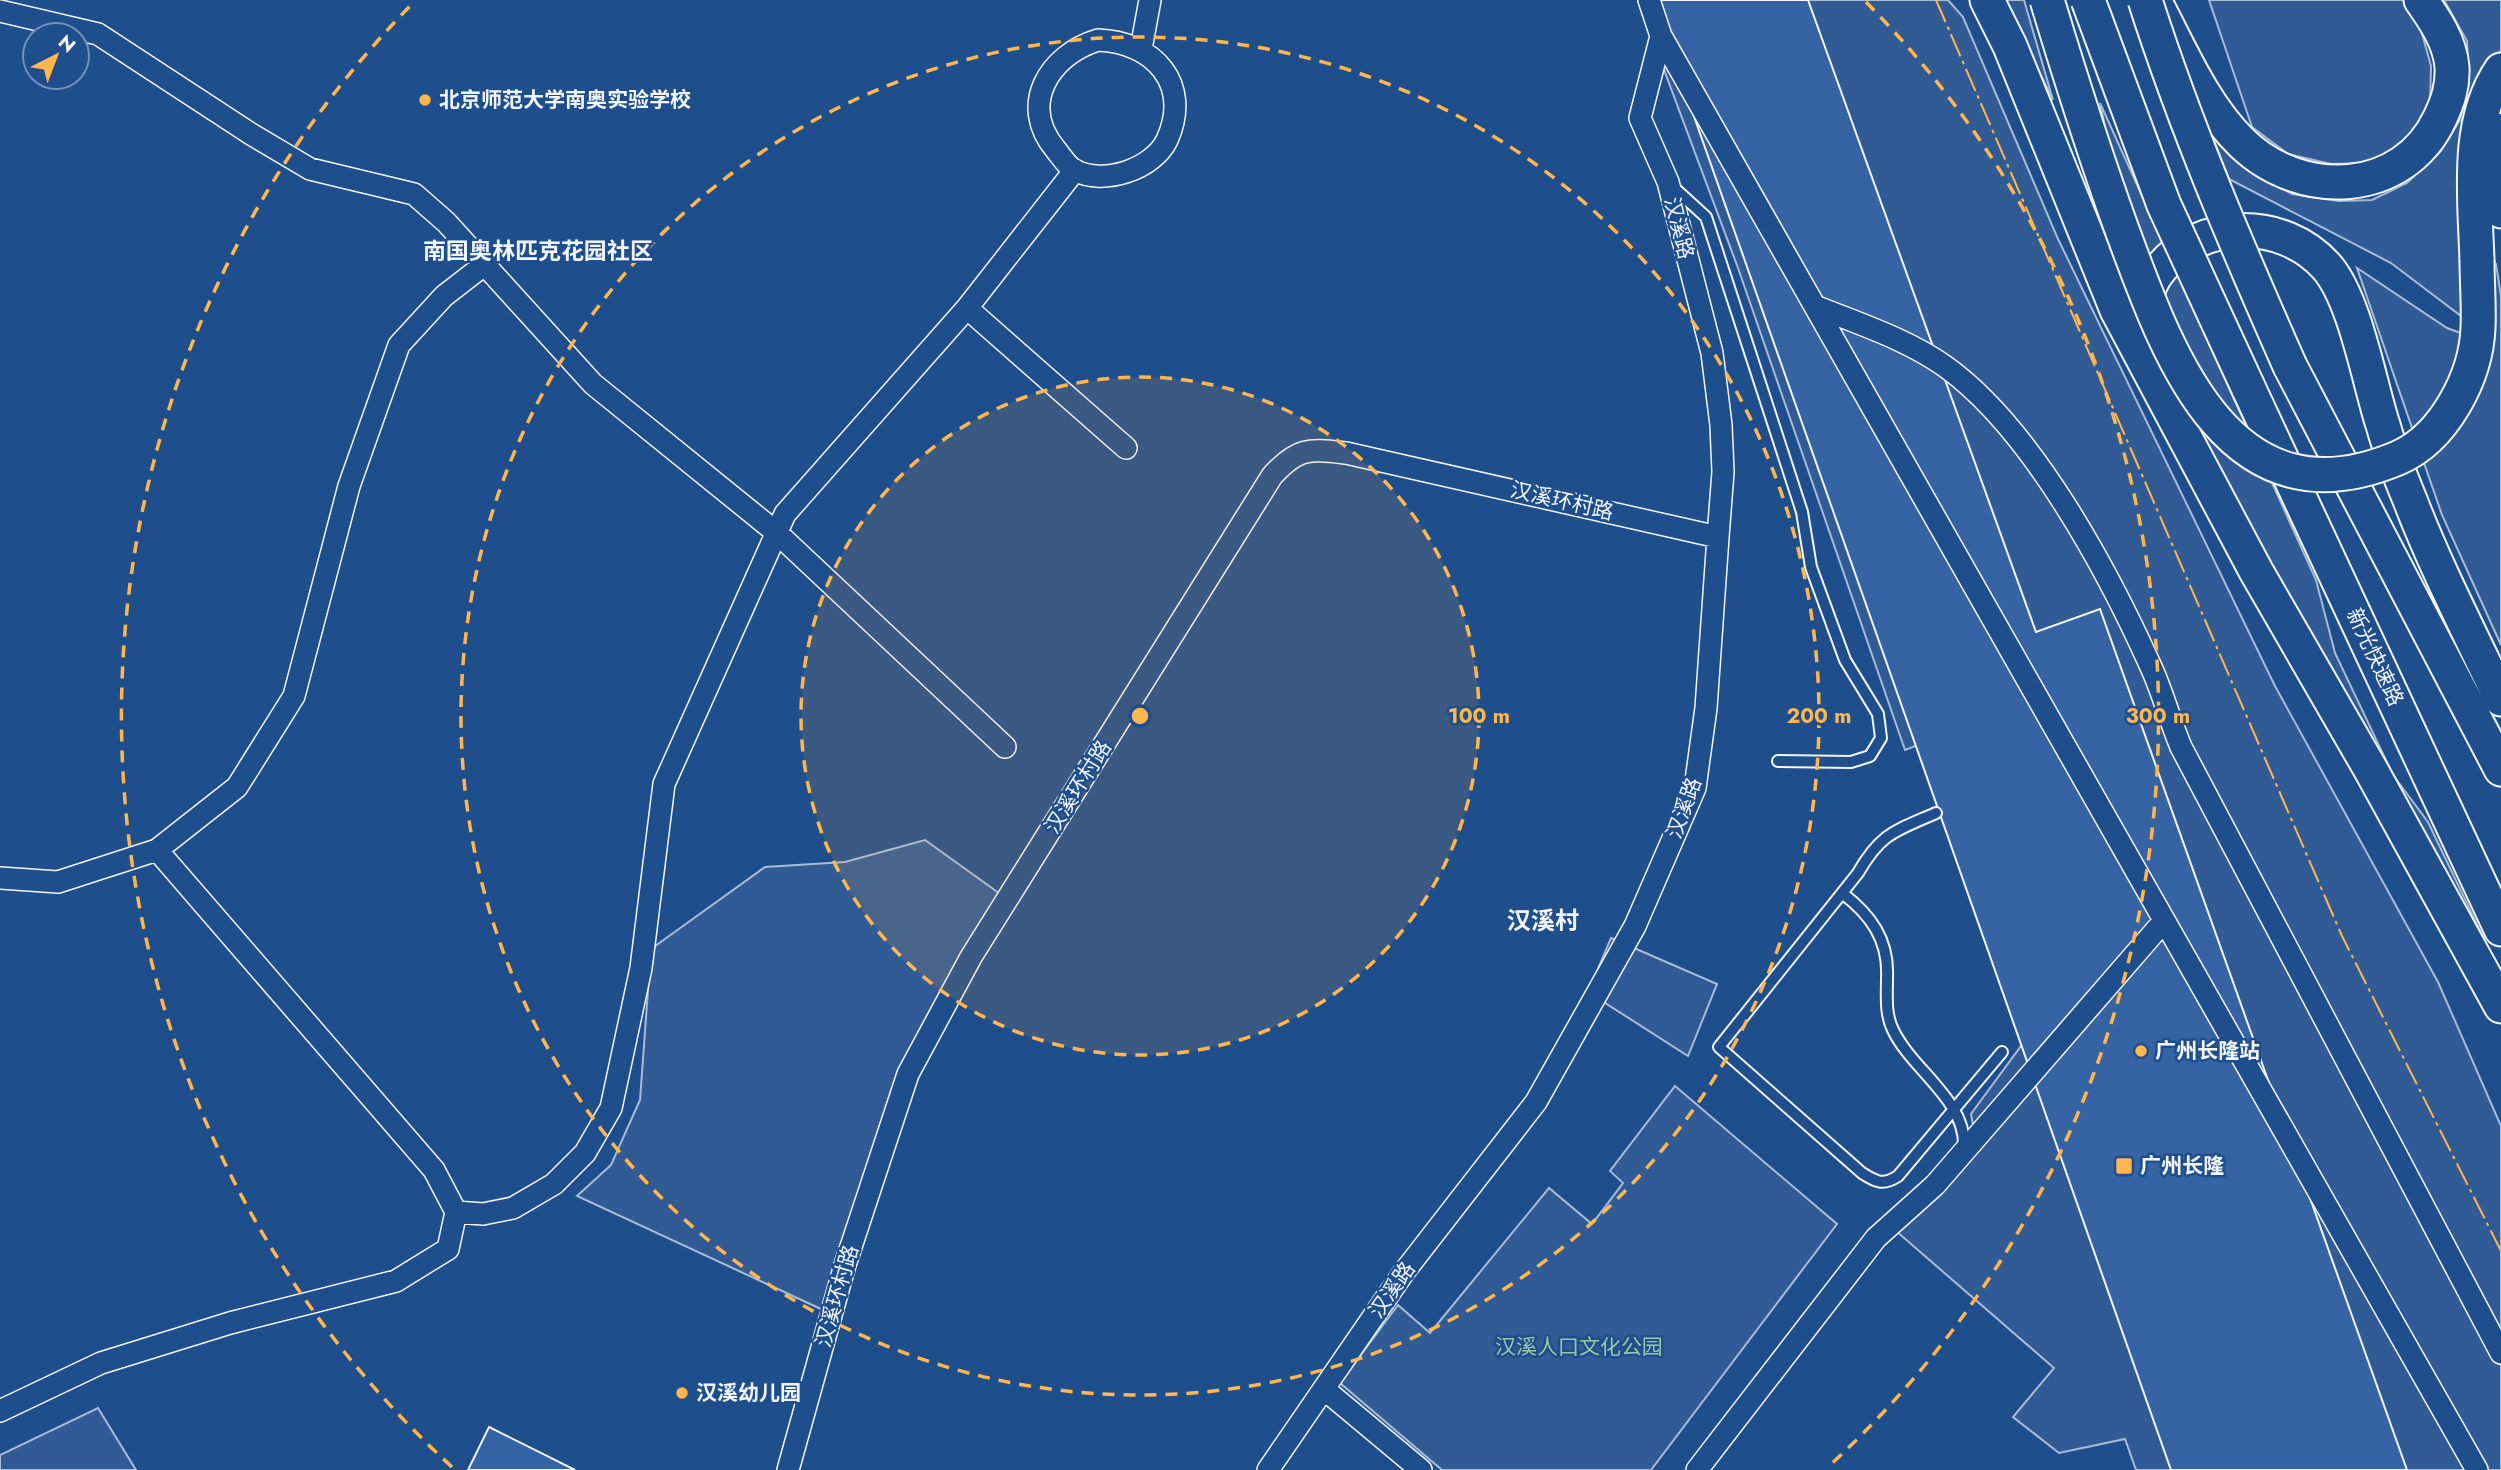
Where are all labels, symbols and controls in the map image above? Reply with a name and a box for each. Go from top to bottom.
north arrow [21,21,91,91]
text: N [52,29,82,59]
place label: 北京师范大学南奥实验学校 [439,85,691,115]
marker: 北京师范大学南奥实验学校 [417,92,433,108]
street label: 汉溪路 [1657,194,1701,262]
district label: 南国奥林匹克花园社区 [423,234,653,268]
street label: 汉溪环村路 [1507,475,1617,527]
street label: 新光快速路 [2339,603,2411,711]
text: 100 m [1448,701,1510,731]
text: 200 m [1786,701,1852,731]
text: 300 m [2126,701,2190,731]
centre of rings [1128,704,1152,728]
street label: 汉溪环村路 [1037,735,1119,839]
street label: 汉溪路 [1659,773,1709,843]
district label: 汉溪村 [1507,903,1579,938]
place label: 广州长隆站 [2155,1036,2260,1066]
marker: 广州长隆站 [2133,1043,2149,1059]
place label: 广州长隆 [2140,1151,2224,1181]
marker: 广州长隆 [2114,1156,2134,1176]
street label: 汉溪环村路 [808,1241,866,1351]
street label: 汉溪路 [1362,1256,1422,1324]
park label: 汉溪人口文化公园 [1495,1332,1663,1362]
place label: 汉溪幼儿园 [696,1378,801,1408]
marker: 汉溪幼儿园 [674,1385,690,1401]

